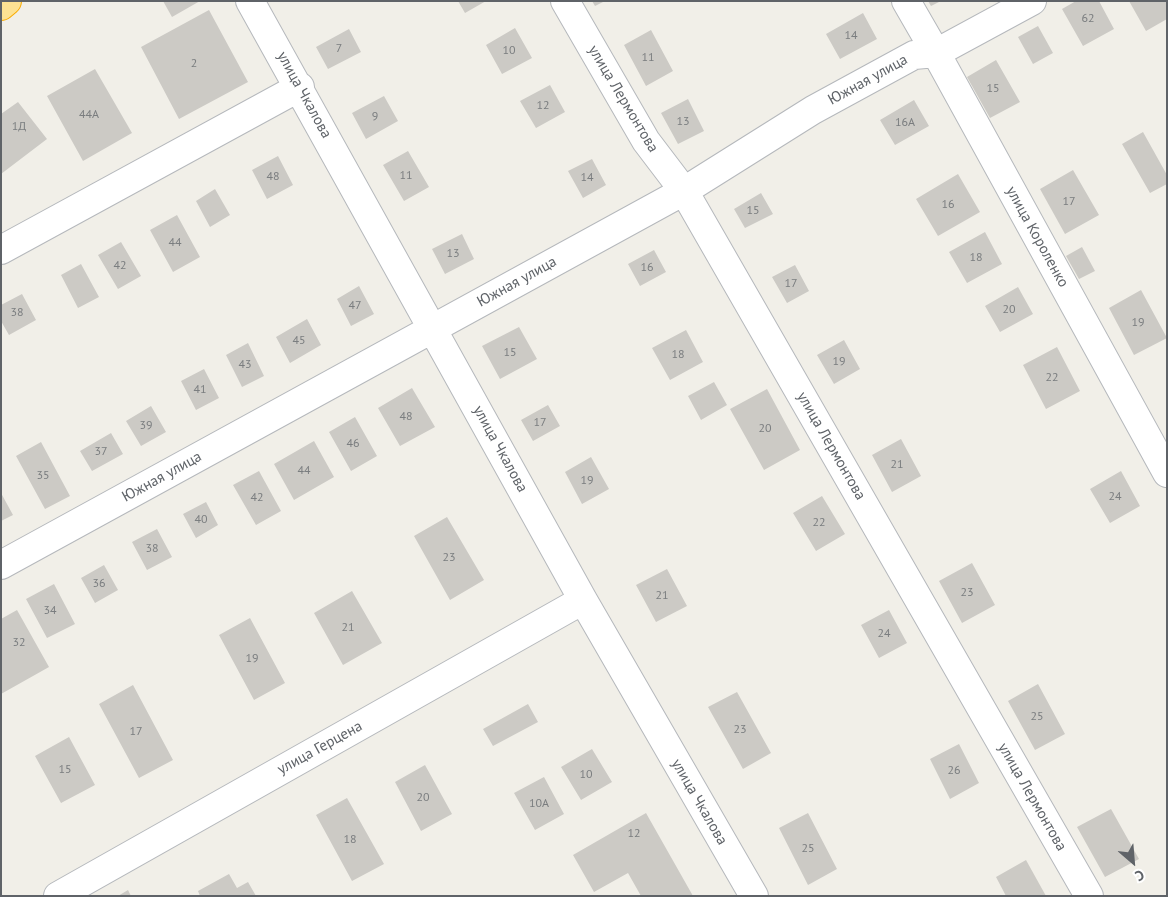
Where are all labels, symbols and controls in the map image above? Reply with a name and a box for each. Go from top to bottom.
house number: 62 [1081,12,1095,26]
house number: 14 [844,29,858,43]
house number: 7 [336,42,342,56]
street label: улица Лермонтова [584,42,662,156]
house number: 10 [502,44,516,58]
street label: улица Чкалова [273,48,335,142]
house number: 11 [641,51,655,65]
street label: Южная улица [825,51,911,109]
house number: 2 [191,57,197,71]
house number: 15 [986,82,1000,96]
house number: 12 [536,99,550,113]
house number: 44А [79,108,99,122]
house number: 9 [372,110,378,124]
house number: 13 [676,115,690,129]
house number: 16А [895,116,915,130]
house number: 1Д [12,120,26,134]
house number: 11 [399,169,413,183]
house number: 48 [266,170,280,184]
house number: 14 [580,171,594,185]
street label: улица Короленко [1002,183,1072,291]
house number: 17 [1062,195,1076,209]
house number: 16 [941,198,955,212]
house number: 15 [746,204,760,218]
house number: 44 [168,236,182,250]
house number: 13 [446,247,460,261]
house number: 18 [969,251,983,265]
street label: Южная улица [474,253,560,311]
house number: 42 [113,259,127,273]
house number: 16 [640,261,654,275]
house number: 17 [784,277,798,291]
house number: 47 [348,299,362,313]
house number: 20 [1002,303,1016,317]
house number: 38 [10,306,24,320]
house number: 19 [1131,316,1145,330]
house number: 45 [292,334,306,348]
house number: 15 [503,346,517,360]
house number: 18 [671,348,685,362]
house number: 19 [832,355,846,369]
house number: 43 [238,358,252,372]
house number: 22 [1045,371,1059,385]
house number: 41 [193,383,207,397]
street label: улица Лермонтова [793,389,869,503]
street label: улица Чкалова [469,402,531,496]
house number: 48 [399,410,413,424]
house number: 17 [533,416,547,430]
house number: 39 [139,419,153,433]
house number: 20 [758,422,772,436]
house number: 46 [346,437,360,451]
house number: 37 [94,445,108,459]
street label: Южная улица [119,448,205,506]
house number: 21 [890,458,904,472]
house number: 44 [297,464,311,478]
house number: 35 [36,469,50,483]
house number: 19 [580,474,594,488]
house number: 24 [1108,490,1122,504]
house number: 42 [250,491,264,505]
house number: 40 [194,513,208,527]
house number: 22 [812,516,826,530]
house number: 38 [145,542,159,556]
house number: 23 [442,551,456,565]
house number: 36 [92,577,106,591]
house number: 23 [960,586,974,600]
house number: 21 [655,589,669,603]
house number: 34 [43,604,57,618]
house number: 21 [341,621,355,635]
house number: 24 [877,627,891,641]
house number: 32 [12,636,26,650]
house number: 19 [245,652,259,666]
house number: 25 [1030,710,1044,724]
street label: улица Герцена [274,717,366,779]
house number: 23 [733,723,747,737]
house number: 17 [129,725,143,739]
street label: улица Лермонтова [994,740,1070,854]
street label: улица Чкалова [667,756,731,848]
house number: 15 [58,763,72,777]
house number: 26 [947,764,961,778]
house number: 10 [579,768,593,782]
house number: 20 [416,791,430,805]
house number: 10А [529,797,549,811]
house number: 12 [627,827,641,841]
house number: 18 [343,833,357,847]
north arrow [1108,837,1158,887]
house number: 25 [801,842,815,856]
text: С [1132,866,1147,885]

